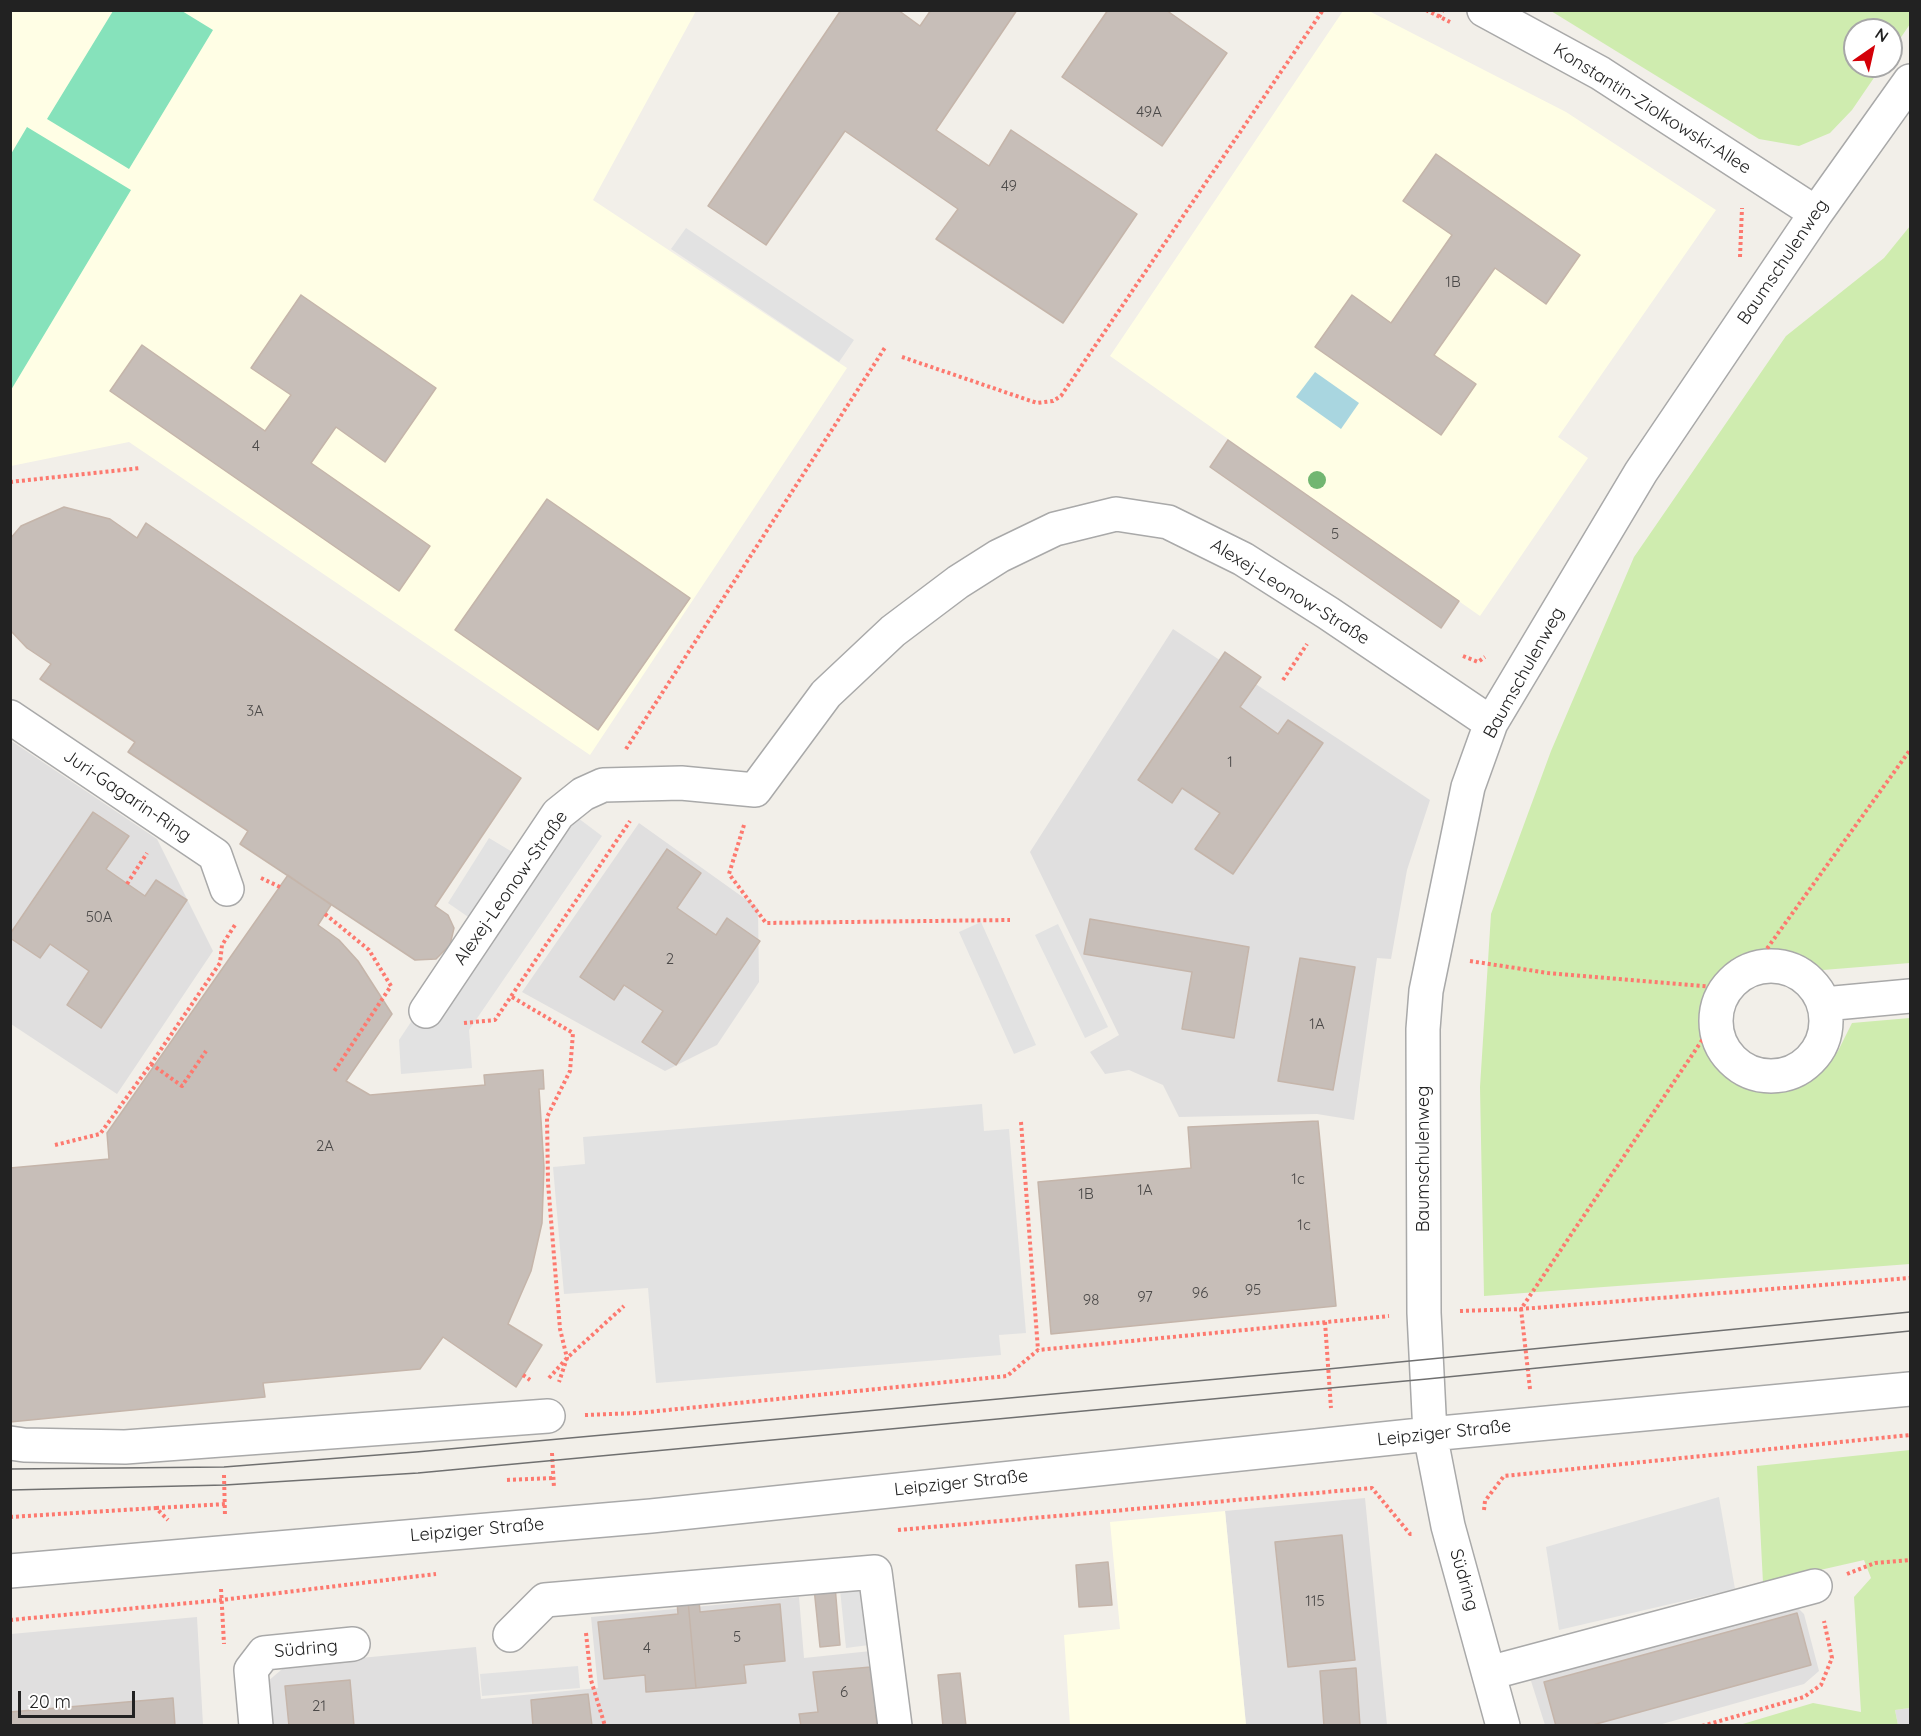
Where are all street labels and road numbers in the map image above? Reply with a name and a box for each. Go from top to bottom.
street label: Konstantin-Ziolkowski-Allee [1549,39,1755,179]
street label: Baumschulenweg [1733,195,1833,329]
street label: Alexej-Leonow-Straße [1206,534,1374,650]
street label: Baumschulenweg [1479,604,1569,742]
street label: Juri-Gagarin-Ring [59,745,195,847]
street label: Alexej-Leonow-Straße [450,807,572,969]
street label: Baumschulenweg [1413,1086,1435,1232]
street label: Leipziger Straße [1376,1415,1512,1451]
street label: Leipziger Straße [893,1465,1029,1501]
street label: Leipziger Straße [409,1513,545,1547]
street label: Südring [1445,1546,1483,1614]
street label: Südring [273,1635,339,1663]

